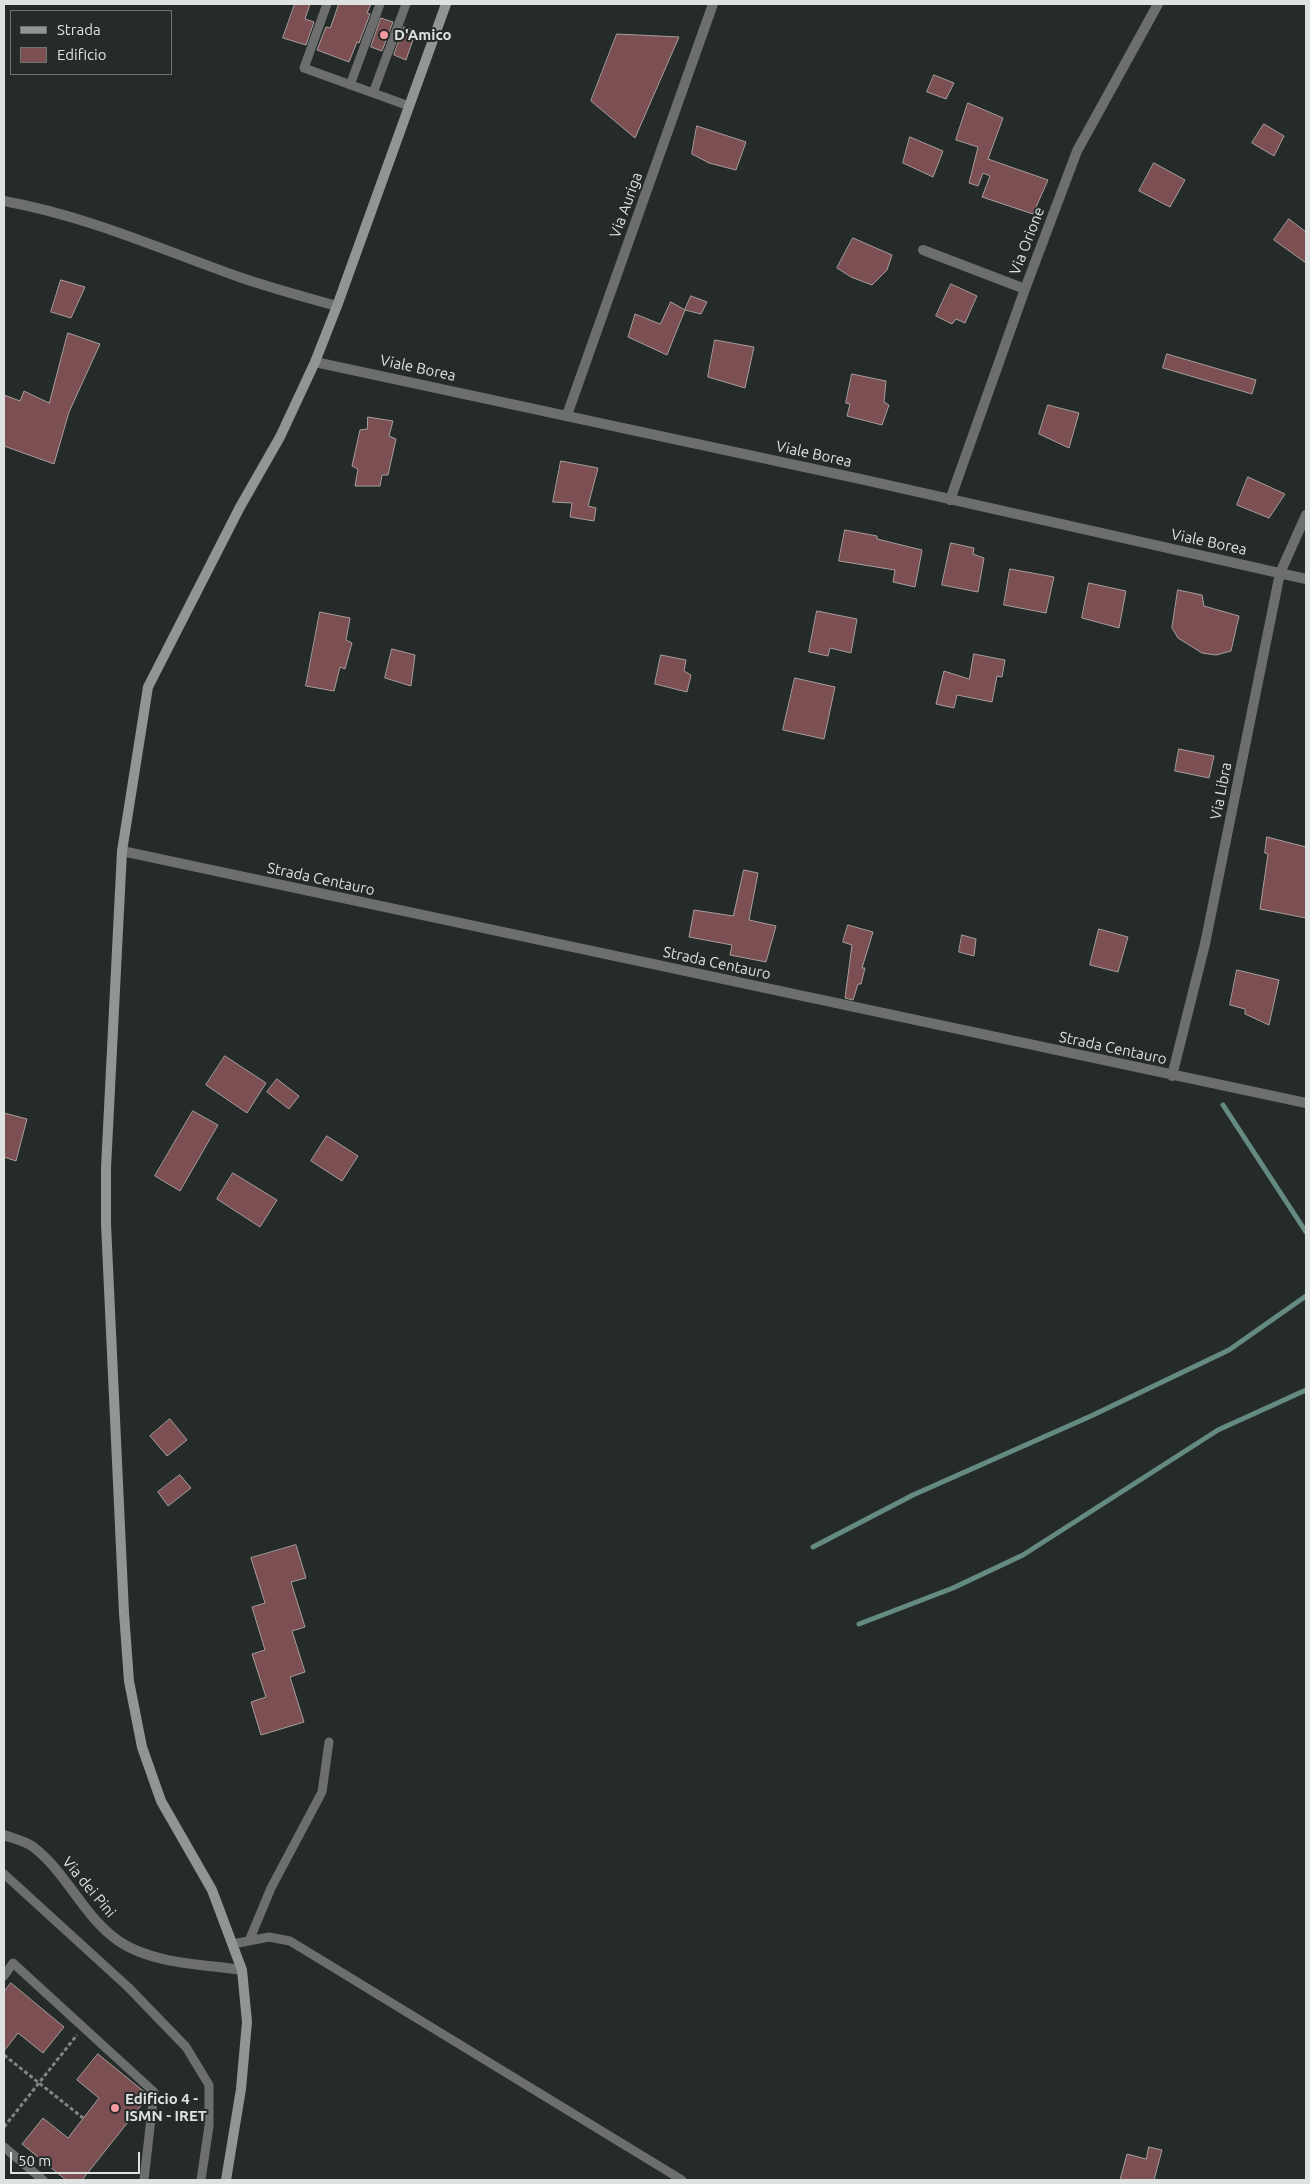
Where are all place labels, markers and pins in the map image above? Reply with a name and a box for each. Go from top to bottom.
place label: D'Amico [394,26,452,44]
marker: D'Amico [378,29,390,41]
place label: Edificio 4 - ISMN - IRET [125,2090,207,2125]
marker: Edificio 4 - ISMN - IRET [109,2102,121,2114]

